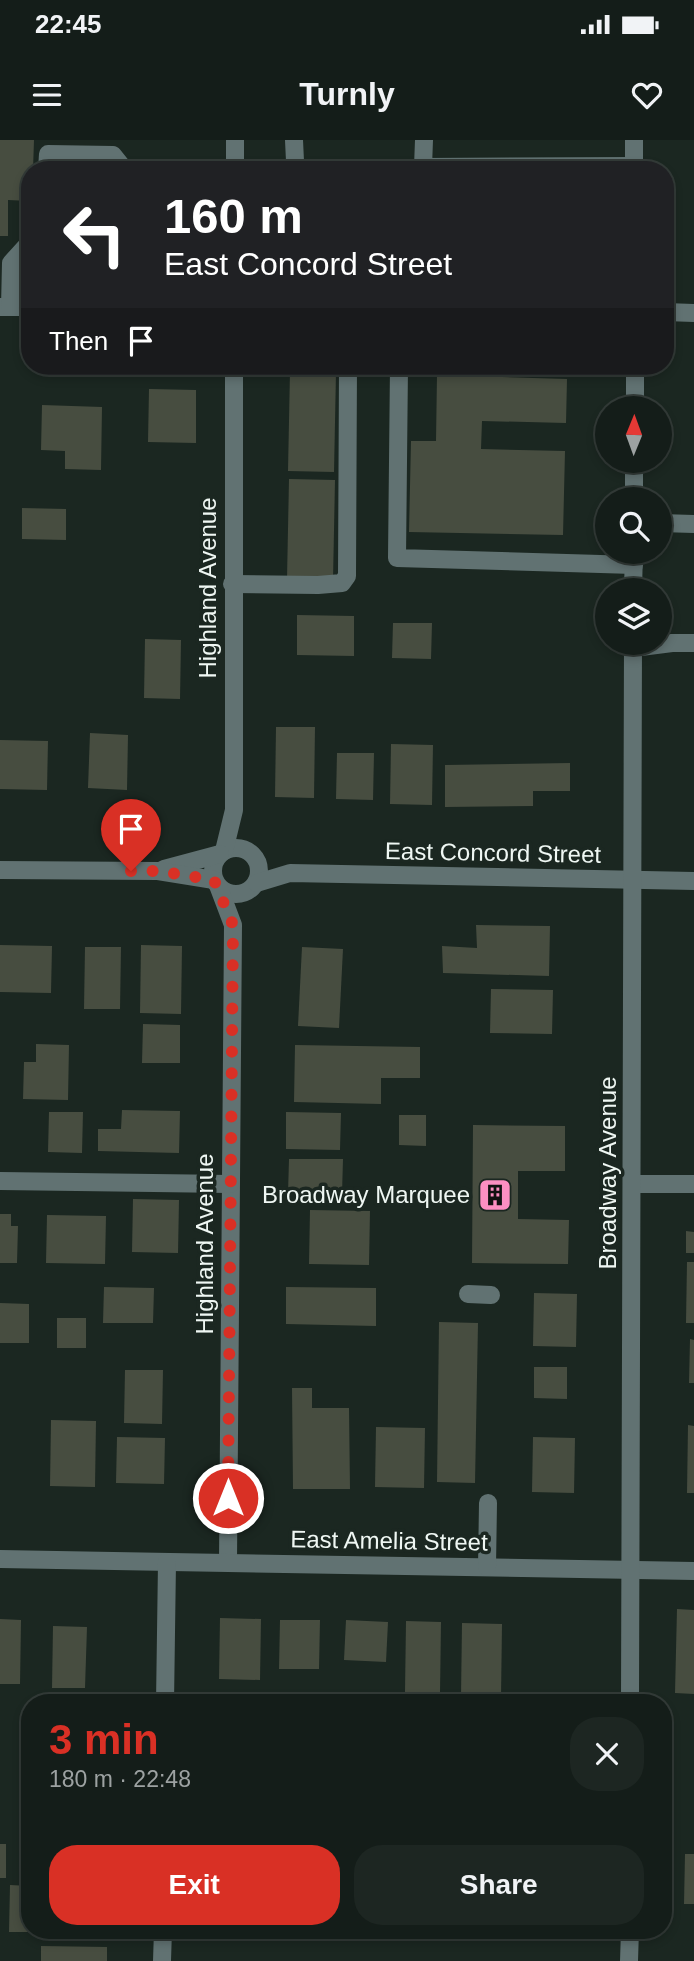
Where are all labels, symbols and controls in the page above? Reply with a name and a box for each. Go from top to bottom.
text: 22:45 [35,9,102,39]
icon: menu [28,76,66,114]
text: Turnly [299,76,395,112]
icon: heart [628,76,666,114]
icon: left [49,189,140,280]
text: 160 m [164,189,303,243]
text: East Concord Street [164,246,452,282]
icon: arrive [122,322,160,360]
text: Then [49,326,108,356]
north arrow [595,396,672,472]
map controls [595,396,672,655]
button: search [595,487,672,564]
street label: Highland Avenue [194,497,221,679]
button: layers [595,578,672,655]
pin [101,799,161,871]
icon: arrive [112,810,150,848]
street label: East Concord Street [385,837,602,868]
street label: Broadway Avenue [594,1076,621,1270]
street label: Highland Avenue [191,1153,218,1335]
building icon: Broadway Marquee [476,1176,514,1214]
place label: Broadway Marquee [262,1181,470,1208]
position arrow [191,1461,265,1535]
street label: East Amelia Street [290,1525,488,1556]
text: 3 min [49,1716,159,1763]
button: close [570,1717,644,1791]
text: 180 m · 22:48 [49,1766,191,1792]
button: Exit [49,1845,340,1925]
button: Share [354,1845,644,1925]

